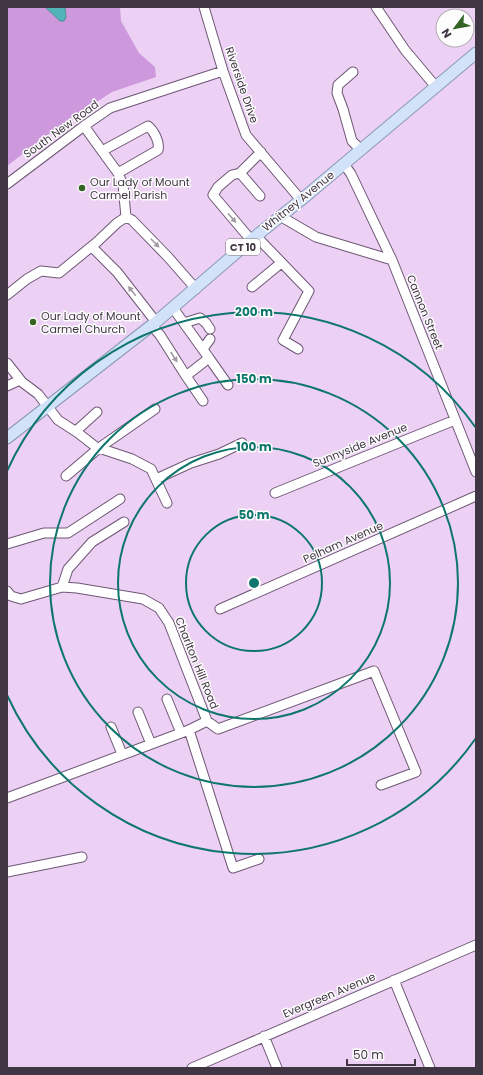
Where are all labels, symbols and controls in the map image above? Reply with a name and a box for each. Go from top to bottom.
north arrow [435,8,475,48]
text: N [438,26,455,41]
street label: Riverside Drive [221,45,263,125]
street label: South New Road [20,96,102,162]
street label: Whitney Avenue [258,167,338,235]
place label: Our Lady of Mount Carmel Parish [90,174,190,203]
marker: Our Lady of Mount Carmel Parish [77,183,87,193]
one-way arrow [227,212,236,223]
one-way arrow [150,238,159,248]
road number: CT 10 [226,239,260,255]
street label: Cannon Street [403,272,447,352]
one-way arrow [128,286,137,297]
text: 200 m [235,303,273,320]
place label: Our Lady of Mount Carmel Church [41,308,141,337]
marker: Our Lady of Mount Carmel Church [28,317,38,327]
one-way arrow [170,352,178,363]
text: 150 m [236,370,272,387]
street label: Sunnyside Avenue [310,419,410,471]
text: 100 m [236,438,272,455]
text: 50 m [239,506,270,523]
street label: Pelham Avenue [300,517,386,567]
centre of rings [247,576,261,590]
street label: Charlton Hill Road [171,615,223,711]
street label: Evergreen Avenue [280,968,378,1022]
scale bar [347,1041,415,1067]
text: 50 m [353,1046,384,1063]

